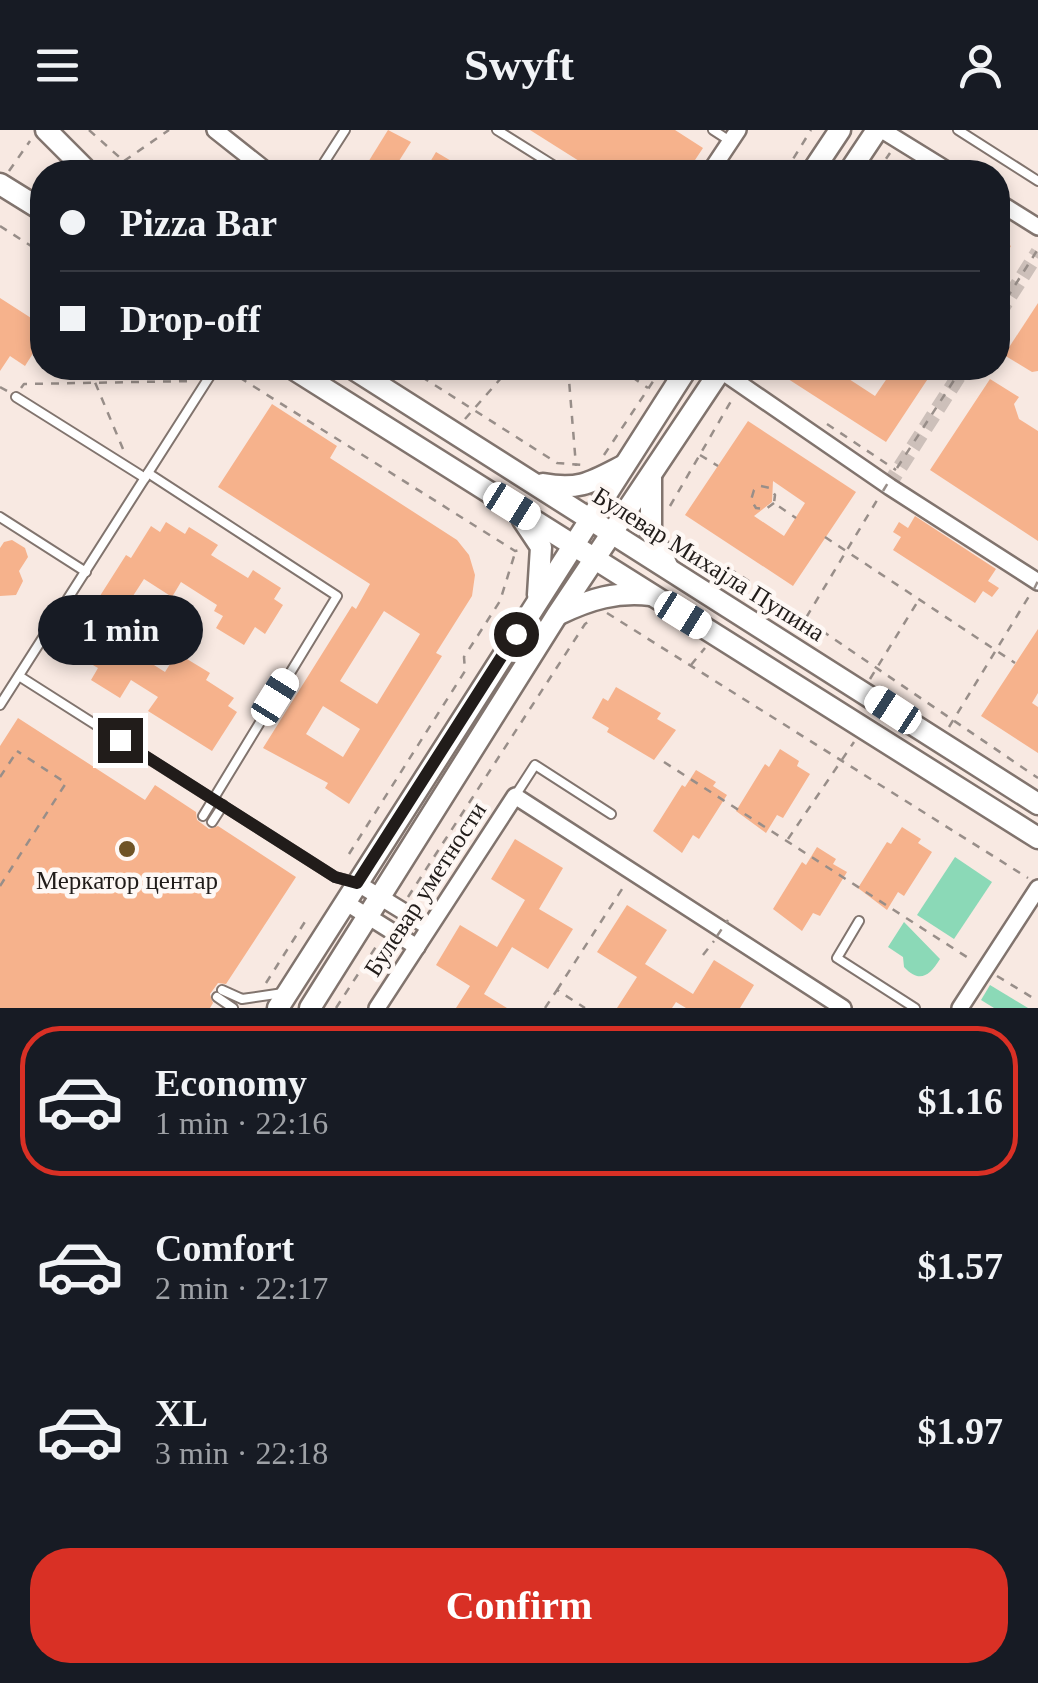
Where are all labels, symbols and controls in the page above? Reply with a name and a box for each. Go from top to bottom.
icon: menu [30,38,85,93]
icon: person [953,38,1008,93]
text: Swyft [464,40,574,90]
text: Pizza Bar [120,202,277,244]
text: Drop-off [120,298,261,340]
car [479,477,545,535]
street label: Булевар Михајла Пупина [588,482,830,646]
car [650,586,716,644]
callout: 1 min [38,595,202,665]
text: 1 min [82,612,159,648]
route start [494,612,539,657]
car [246,664,304,730]
car [860,681,926,739]
route end [98,718,143,763]
street label: Булевар уметности [359,797,491,981]
marker: Меркатор центар [116,838,138,860]
place label: Меркатор центар [36,867,218,894]
icon: car [35,1056,125,1146]
text: Economy [155,1062,307,1104]
text: $1.16 [918,1080,1003,1122]
text: 1 min · 22:16 [155,1105,328,1141]
icon: car [35,1221,125,1311]
text: Comfort [155,1227,294,1269]
text: $1.57 [918,1245,1003,1287]
text: 2 min · 22:17 [155,1270,328,1306]
icon: car [35,1386,125,1476]
text: XL [155,1392,208,1434]
text: $1.97 [918,1410,1003,1452]
text: 3 min · 22:18 [155,1435,328,1471]
button: Confirm [30,1548,1008,1663]

